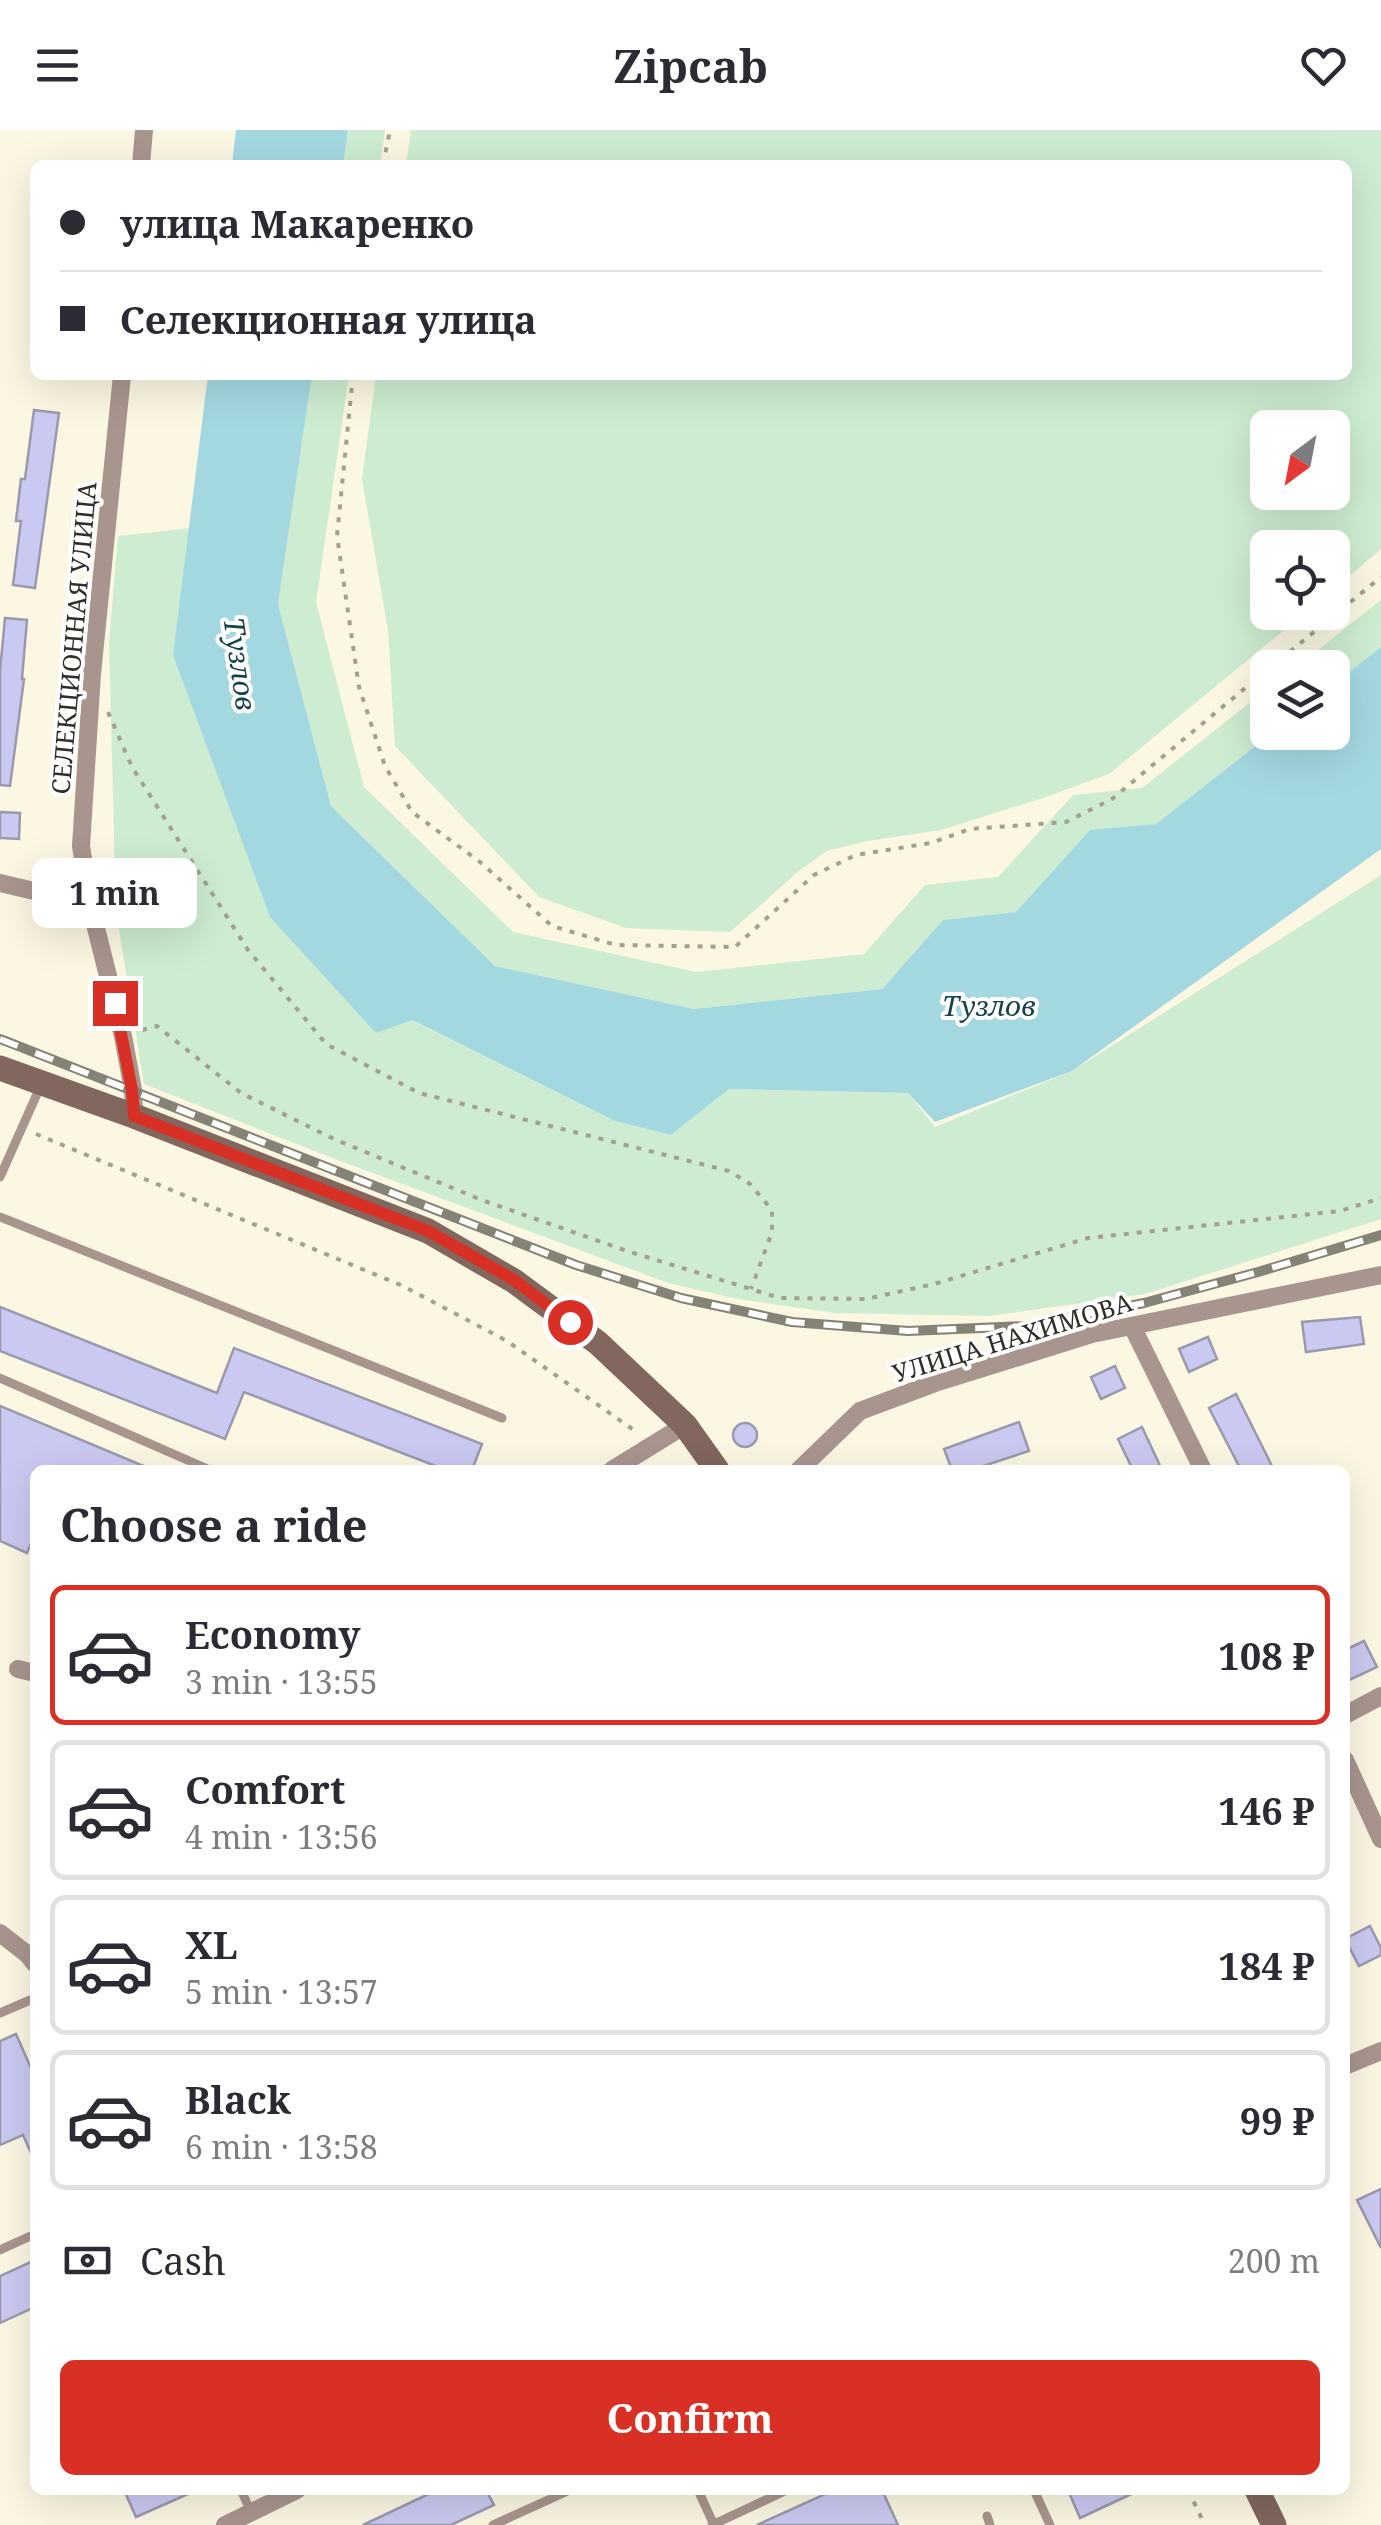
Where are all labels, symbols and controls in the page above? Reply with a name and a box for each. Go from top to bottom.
text: Zipcab [613,35,768,96]
icon: menu [30,38,85,93]
icon: heart [1296,38,1351,93]
text: улица Макаренко [120,197,474,249]
text: Селекционная улица [120,293,537,345]
north arrow [1250,410,1350,510]
map controls [1250,410,1350,750]
street label: СЕЛЕКЦИОННАЯ УЛИЦА [42,480,104,796]
button: locate [1250,530,1350,630]
water label: Тузлов [216,615,266,713]
button: layers [1250,650,1350,750]
callout: 1 min [32,858,198,928]
text: 1 min [69,871,160,914]
route end [93,981,138,1026]
water label: Тузлов [942,986,1036,1024]
street label: УЛИЦА НАХИМОВА [888,1284,1136,1390]
route start [548,1300,593,1345]
text: Choose a ride [60,1494,368,1555]
text: Economy [185,1608,361,1660]
icon: car [65,1610,155,1700]
text: 108 ₽ [1218,1629,1315,1681]
text: 3 min · 13:55 [185,1660,378,1703]
text: Comfort [185,1763,345,1815]
icon: car [65,1765,155,1855]
text: 146 ₽ [1218,1784,1315,1836]
text: 4 min · 13:56 [185,1815,378,1858]
text: XL [185,1918,238,1970]
icon: car [65,1920,155,2010]
text: 184 ₽ [1218,1939,1315,1991]
text: 5 min · 13:57 [185,1970,378,2013]
text: Black [185,2073,291,2125]
icon: car [65,2075,155,2165]
text: 99 ₽ [1240,2094,1315,2146]
text: 6 min · 13:58 [185,2125,378,2168]
icon: cash [60,2233,115,2288]
text: Cash [140,2234,226,2286]
text: 200 m [1228,2239,1320,2282]
button: Confirm [60,2360,1320,2475]

